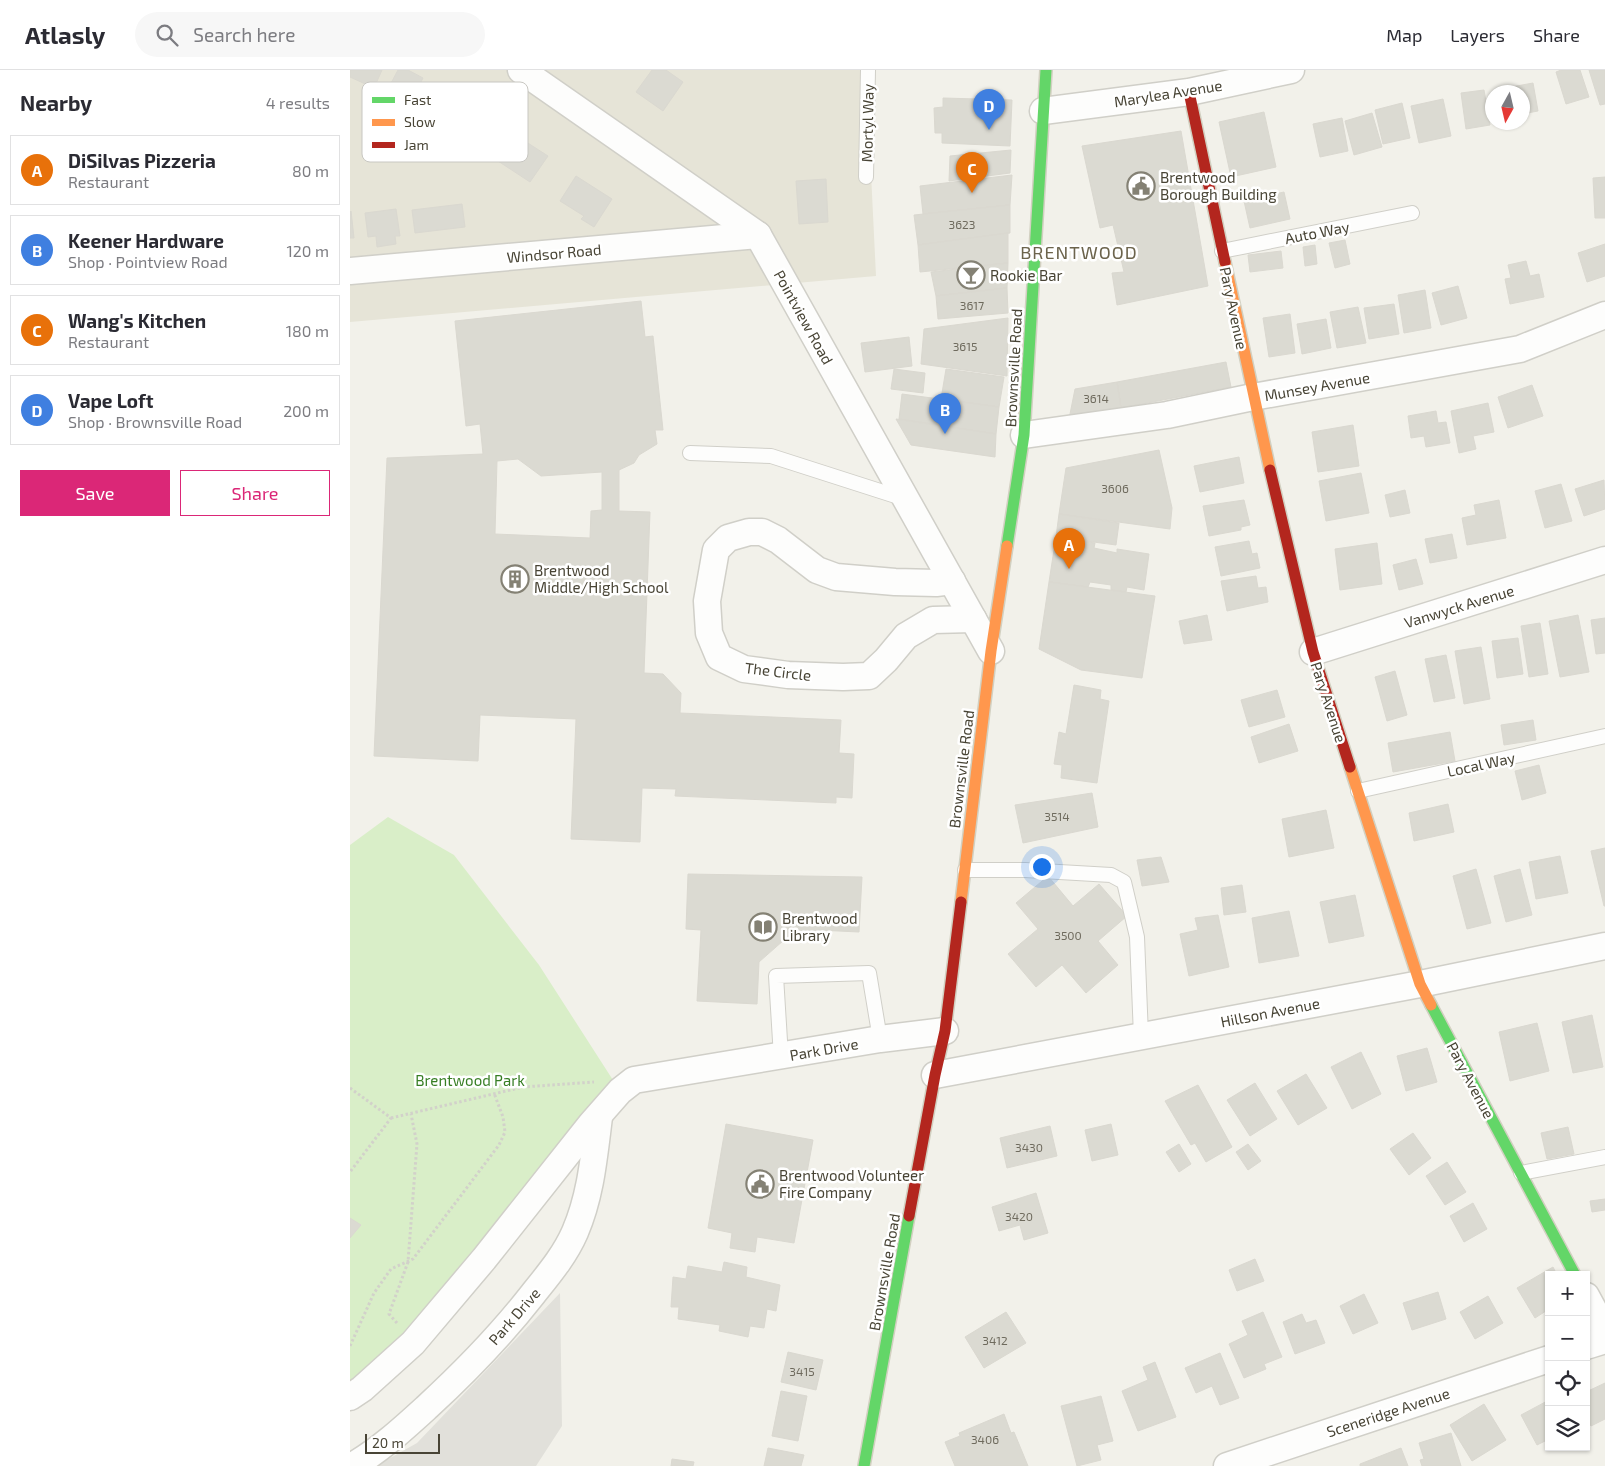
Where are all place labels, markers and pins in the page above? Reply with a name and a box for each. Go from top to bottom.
pin: D [973,89,1005,130]
pin: C [956,152,988,193]
place label: Brentwood Borough Building [1160,168,1277,203]
public building icon: Brentwood Borough Building [1126,171,1156,201]
bar icon: Rookie Bar [956,260,986,290]
place label: Rookie Bar [990,266,1063,284]
pin: B [929,393,961,434]
pin: A [1053,528,1085,569]
place label: Brentwood Middle/High School [534,561,669,596]
building icon: Brentwood Middle/High School [500,564,530,594]
place label: Brentwood Library [782,909,858,944]
library icon: Brentwood Library [748,912,778,942]
place label: Brentwood Volunteer Fire Company [779,1166,924,1201]
public building icon: Brentwood Volunteer Fire Company [745,1169,775,1199]

